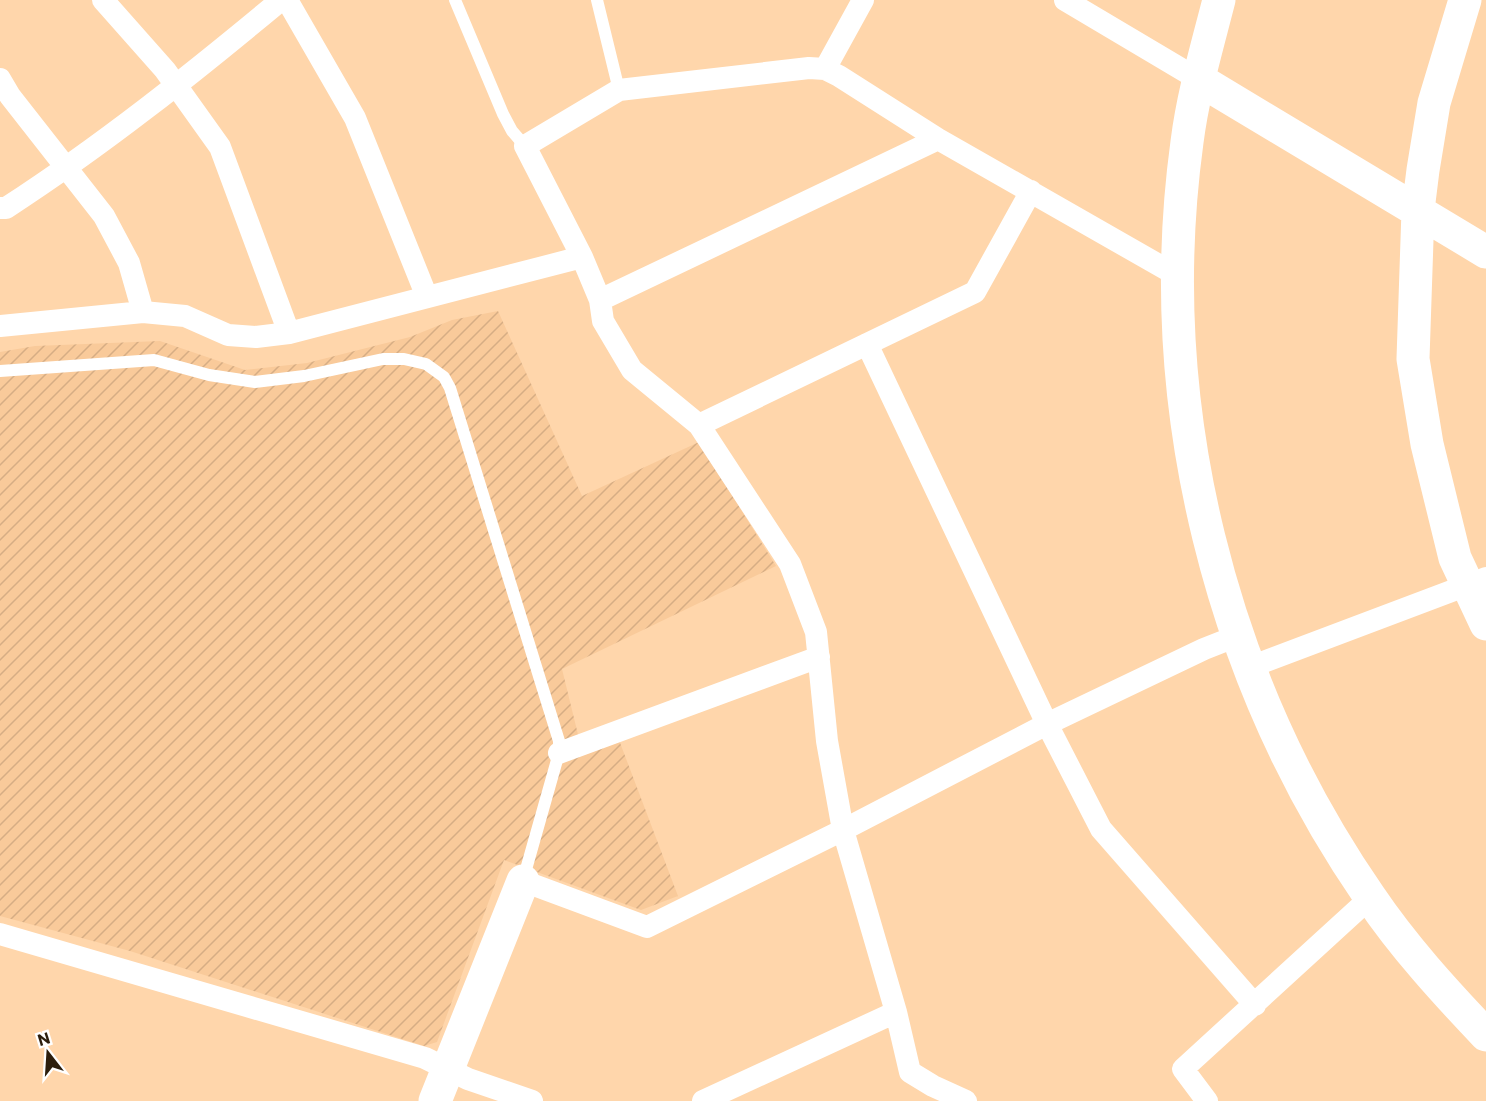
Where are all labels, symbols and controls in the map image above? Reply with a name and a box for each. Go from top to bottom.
north arrow [18,1023,78,1083]
text: N [35,1027,52,1049]

